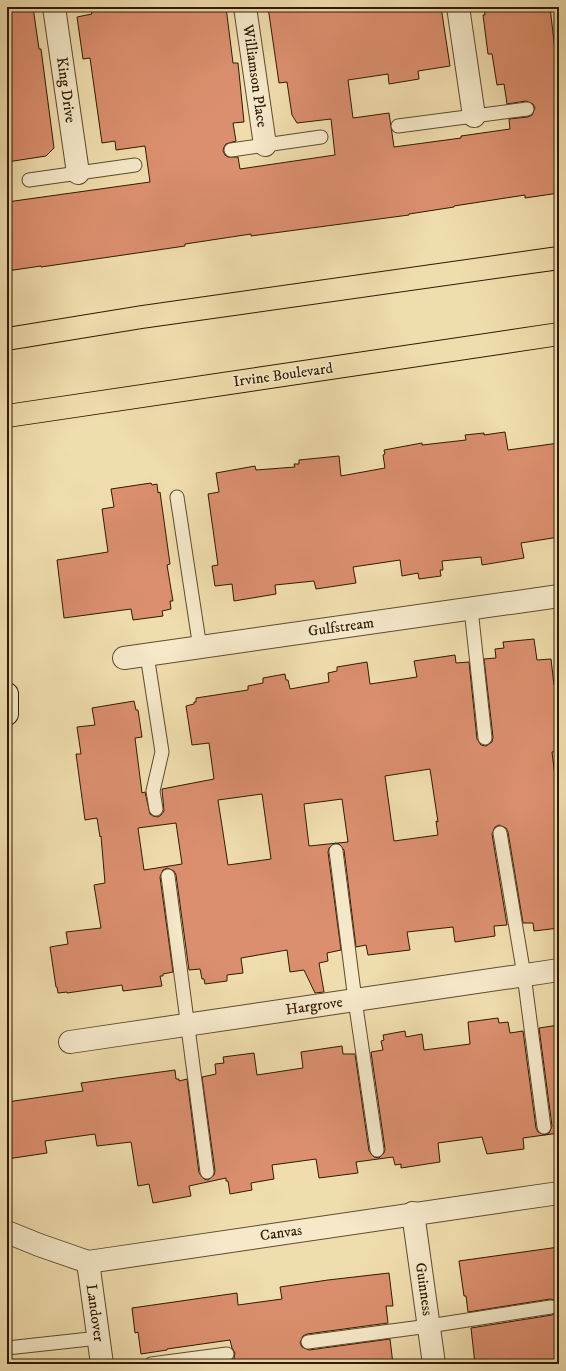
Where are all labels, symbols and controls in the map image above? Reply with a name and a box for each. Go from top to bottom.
street label: Williamson Place [238,22,272,129]
street label: King Drive [52,56,80,124]
street label: Irvine Boulevard [232,359,335,391]
street label: Gulfstream [307,613,375,641]
street label: Hargrove [284,993,344,1019]
street label: Canvas [259,1221,303,1245]
street label: Guinness [411,1261,437,1317]
street label: Landover [82,1283,109,1344]

